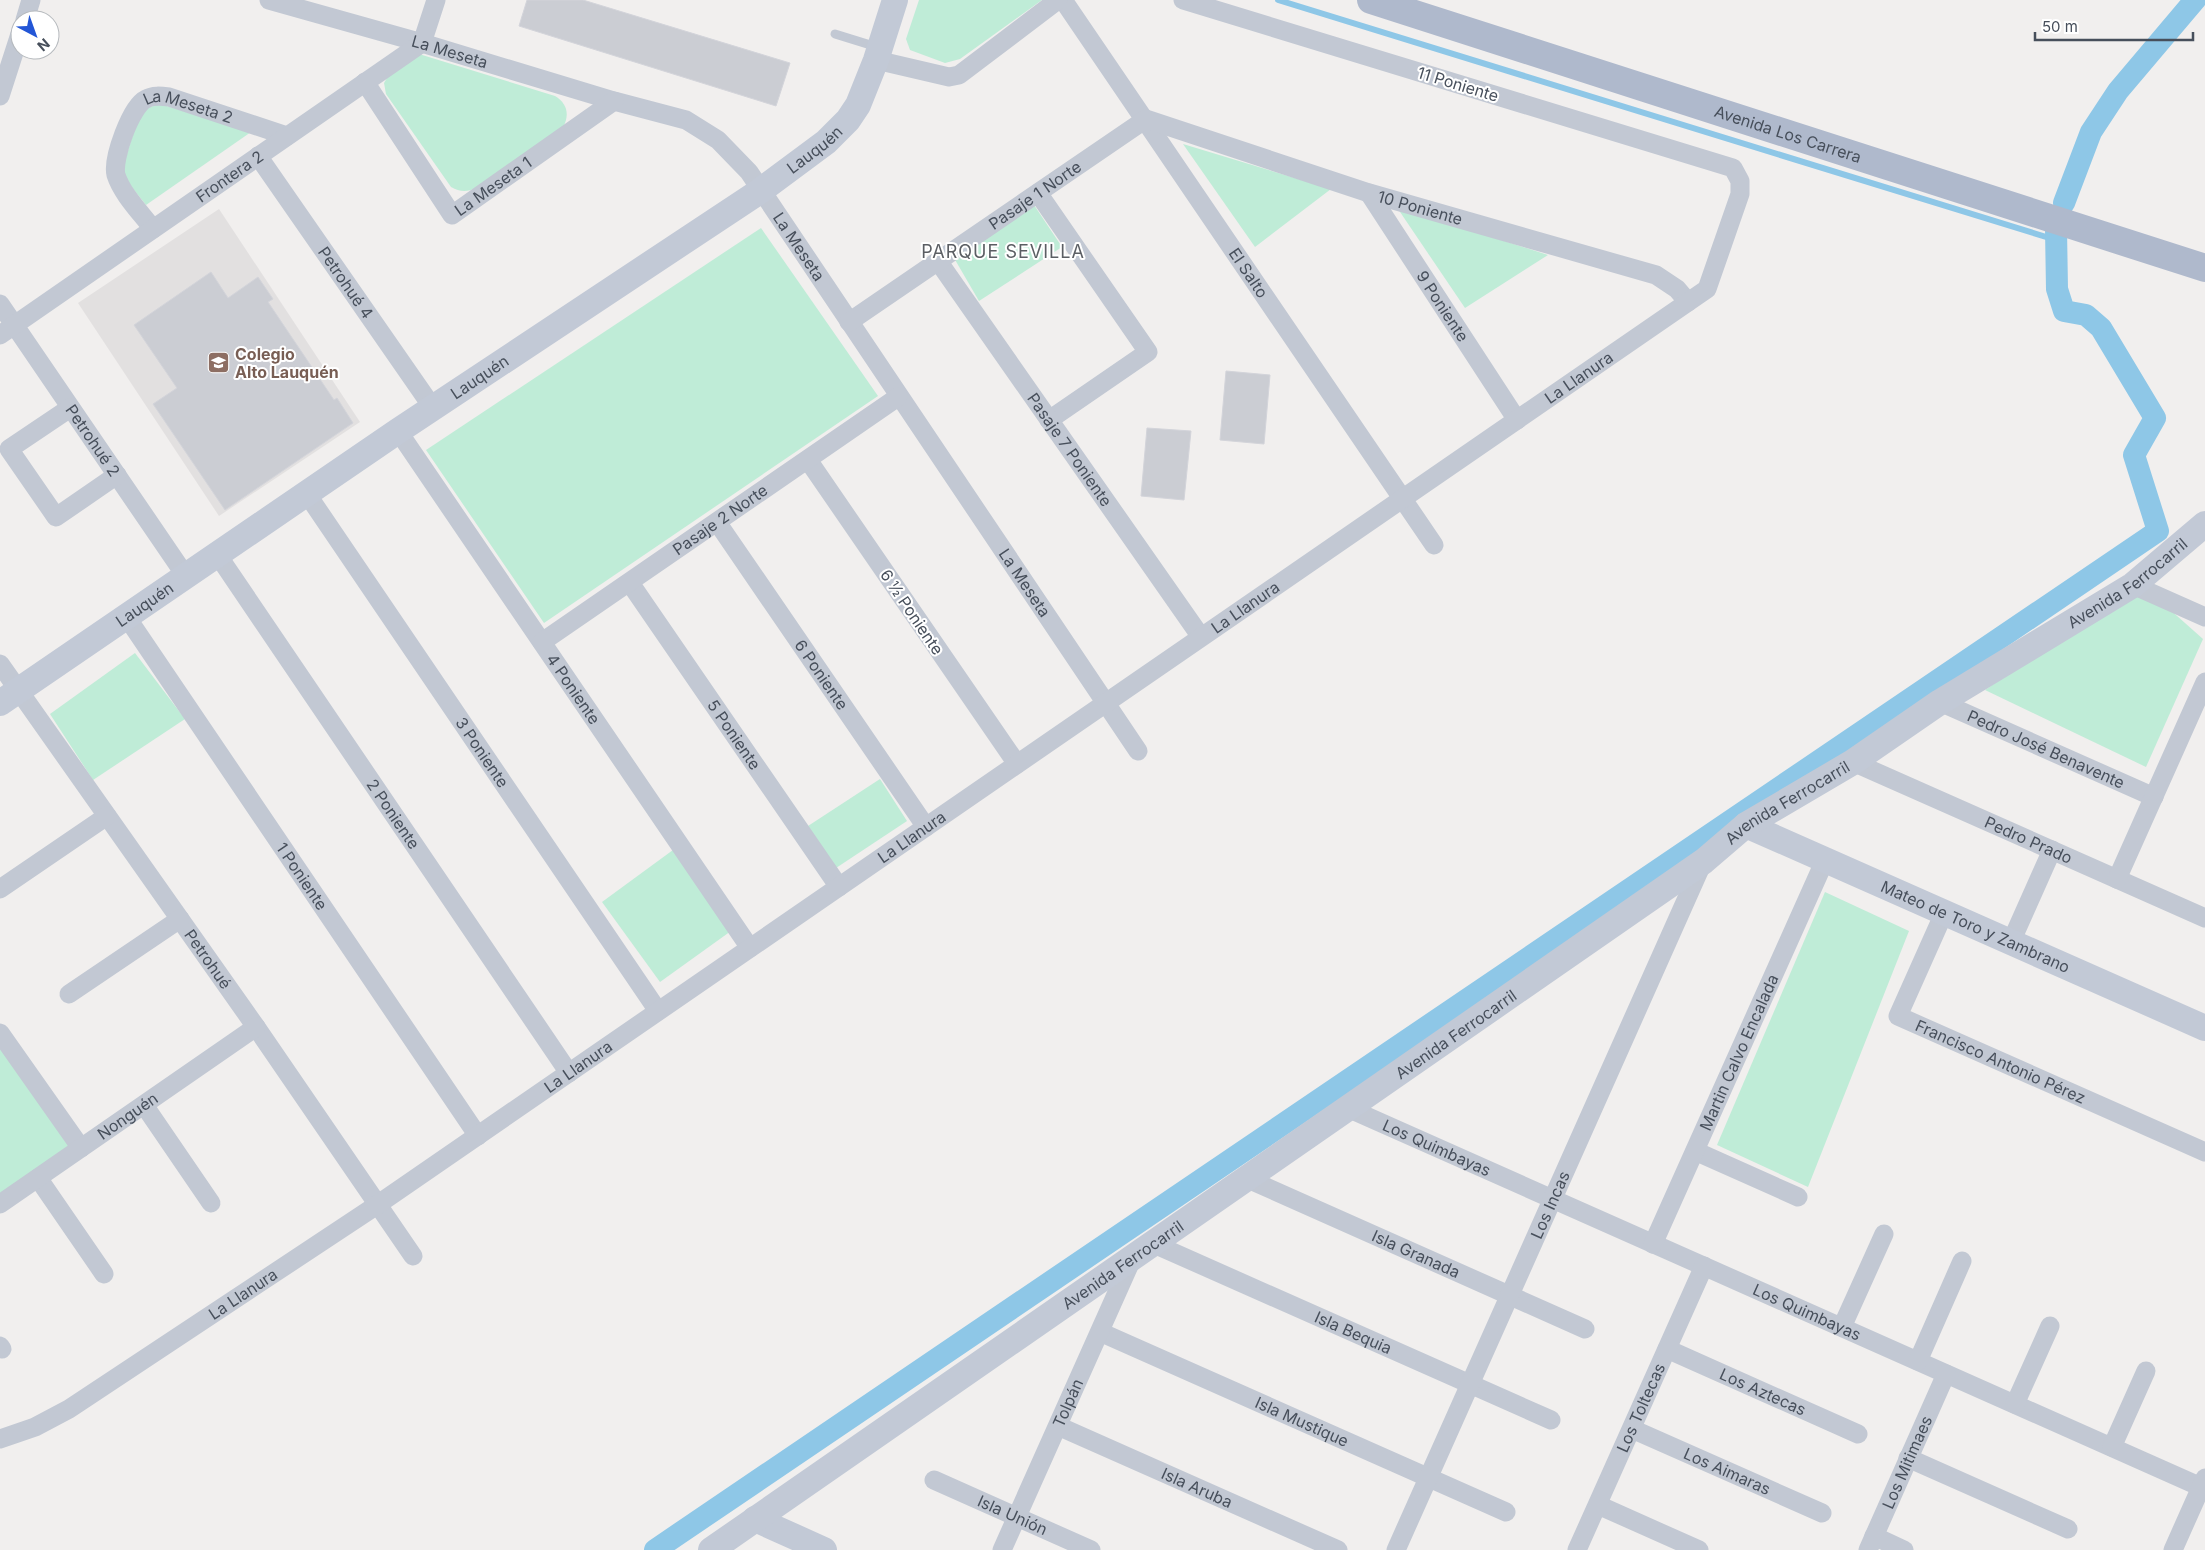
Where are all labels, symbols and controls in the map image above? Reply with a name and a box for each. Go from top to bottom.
north arrow [10,10,60,60]
scale bar [2035,10,2192,42]
text: 50 m [2042,17,2078,36]
street label: La Meseta [410,31,490,72]
text: N [34,35,53,55]
street label: 11 Poniente [1415,62,1501,106]
street label: La Meseta 2 [140,86,236,127]
street label: Avenida Los Carrera [1712,101,1864,167]
street label: Lauquén [783,121,847,178]
street label: Frontera 2 [192,146,267,207]
street label: La Meseta 1 [451,152,535,220]
street label: Pasaje 1 Norte [985,156,1085,234]
street label: 10 Poniente [1375,186,1465,229]
street label: La Meseta [769,208,829,285]
district label: PARQUE SEVILLA [921,241,1085,262]
street label: Petrohué 4 [314,243,378,322]
street label: El Salto [1225,244,1273,302]
street label: 9 Poniente [1412,267,1473,345]
place label: Colegio Alto Lauquén [235,344,339,382]
street label: La Llanura [1541,347,1617,408]
street label: Lauquén [447,350,512,403]
school or university icon: Colegio Alto Lauquén [207,351,231,375]
street label: Pasaje 7 Poniente [1023,389,1116,510]
street label: Petrohué 2 [61,401,125,480]
street label: Pasaje 2 Norte [669,480,771,559]
street label: Avenida Ferrocarril [2064,533,2191,632]
street label: La Meseta [995,545,1055,621]
street label: 6 ½ Poniente [876,565,948,659]
street label: La Llanura [1207,577,1283,638]
street label: Lauquén [112,578,177,631]
street label: 6 Poniente [791,636,853,714]
street label: 4 Poniente [543,650,605,728]
street label: 5 Poniente [703,696,765,773]
street label: Pedro José Benavente [1964,705,2128,793]
street label: 3 Poniente [451,713,513,791]
street label: Avenida Ferrocarril [1721,756,1853,848]
street label: 2 Poniente [362,775,424,853]
street label: La Llanura [874,806,950,867]
street label: Pedro Prado [1982,812,2075,868]
street label: 1 Poniente [272,838,332,914]
street label: Mateo de Toro y Zambrano [1878,876,2073,977]
street label: Petrohué [180,925,236,993]
street label: Martin Calvo Encalada [1695,971,1783,1134]
street label: Avenida Ferrocarril [1391,985,1520,1083]
street label: Francisco Antonio Pérez [1912,1015,2089,1108]
street label: La Llanura [540,1036,616,1097]
street label: Nonguén [93,1088,162,1144]
street label: Los Quimbayas [1380,1115,1494,1180]
street label: Los Incas [1526,1168,1574,1242]
street label: Avenida Ferrocarril [1058,1216,1187,1314]
street label: Isla Granada [1369,1226,1463,1282]
street label: La Llanura [205,1264,281,1324]
street label: Los Quimbayas [1750,1279,1864,1345]
street label: Isla Bequia [1312,1307,1395,1358]
street label: Los Toltecas [1612,1360,1669,1455]
street label: Los Aztecas [1717,1364,1809,1420]
street label: Tolpán [1048,1376,1087,1430]
street label: Isla Mustique [1252,1392,1352,1451]
street label: Los Mitimaes [1878,1413,1936,1512]
street label: Los Aimaras [1681,1443,1774,1499]
street label: Isla Aruba [1158,1463,1236,1512]
street label: Isla Unión [975,1491,1051,1539]

